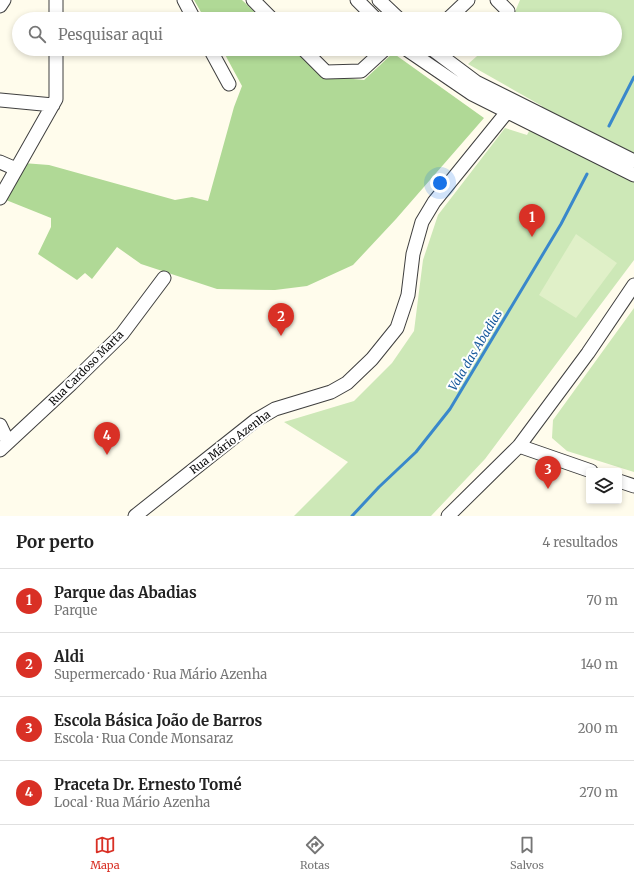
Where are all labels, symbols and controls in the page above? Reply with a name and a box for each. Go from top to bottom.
search box [12,12,622,56]
icon: search [26,23,48,45]
text: Pesquisar aqui [58,25,163,44]
your location [430,173,450,193]
pin: 1 [519,204,545,237]
pin: 2 [268,303,294,336]
water label: Vala das Abadias [445,307,505,393]
street label: Rua Cardoso Marta [46,328,126,408]
street label: Rua Mário Azenha [187,407,273,477]
pin: 4 [94,422,120,455]
pin: 3 [535,456,561,489]
map controls [586,468,622,504]
button: layers [586,468,622,504]
text: Por perto [16,531,94,553]
text: 4 resultados [542,534,618,551]
text: Parque das Abadias [54,583,197,602]
text: 1 [26,592,32,609]
text: 70 m [587,592,618,609]
text: Parque [54,602,97,619]
text: Aldi [54,647,84,666]
text: 2 [25,656,33,673]
text: 140 m [581,656,618,673]
text: Supermercado · Rua Mário Azenha [54,666,267,683]
text: Escola Básica João de Barros [54,711,262,730]
text: 3 [25,720,33,737]
text: 200 m [578,720,618,737]
text: Escola · Rua Conde Monsaraz [54,730,233,747]
text: Praceta Dr. Ernesto Tomé [54,775,242,794]
text: 4 [25,784,33,801]
text: 270 m [579,784,618,801]
text: Local · Rua Mário Azenha [54,794,210,811]
tab: Mapa [90,834,120,872]
tab: Rotas [300,834,330,872]
tab: Salvos [510,834,544,872]

